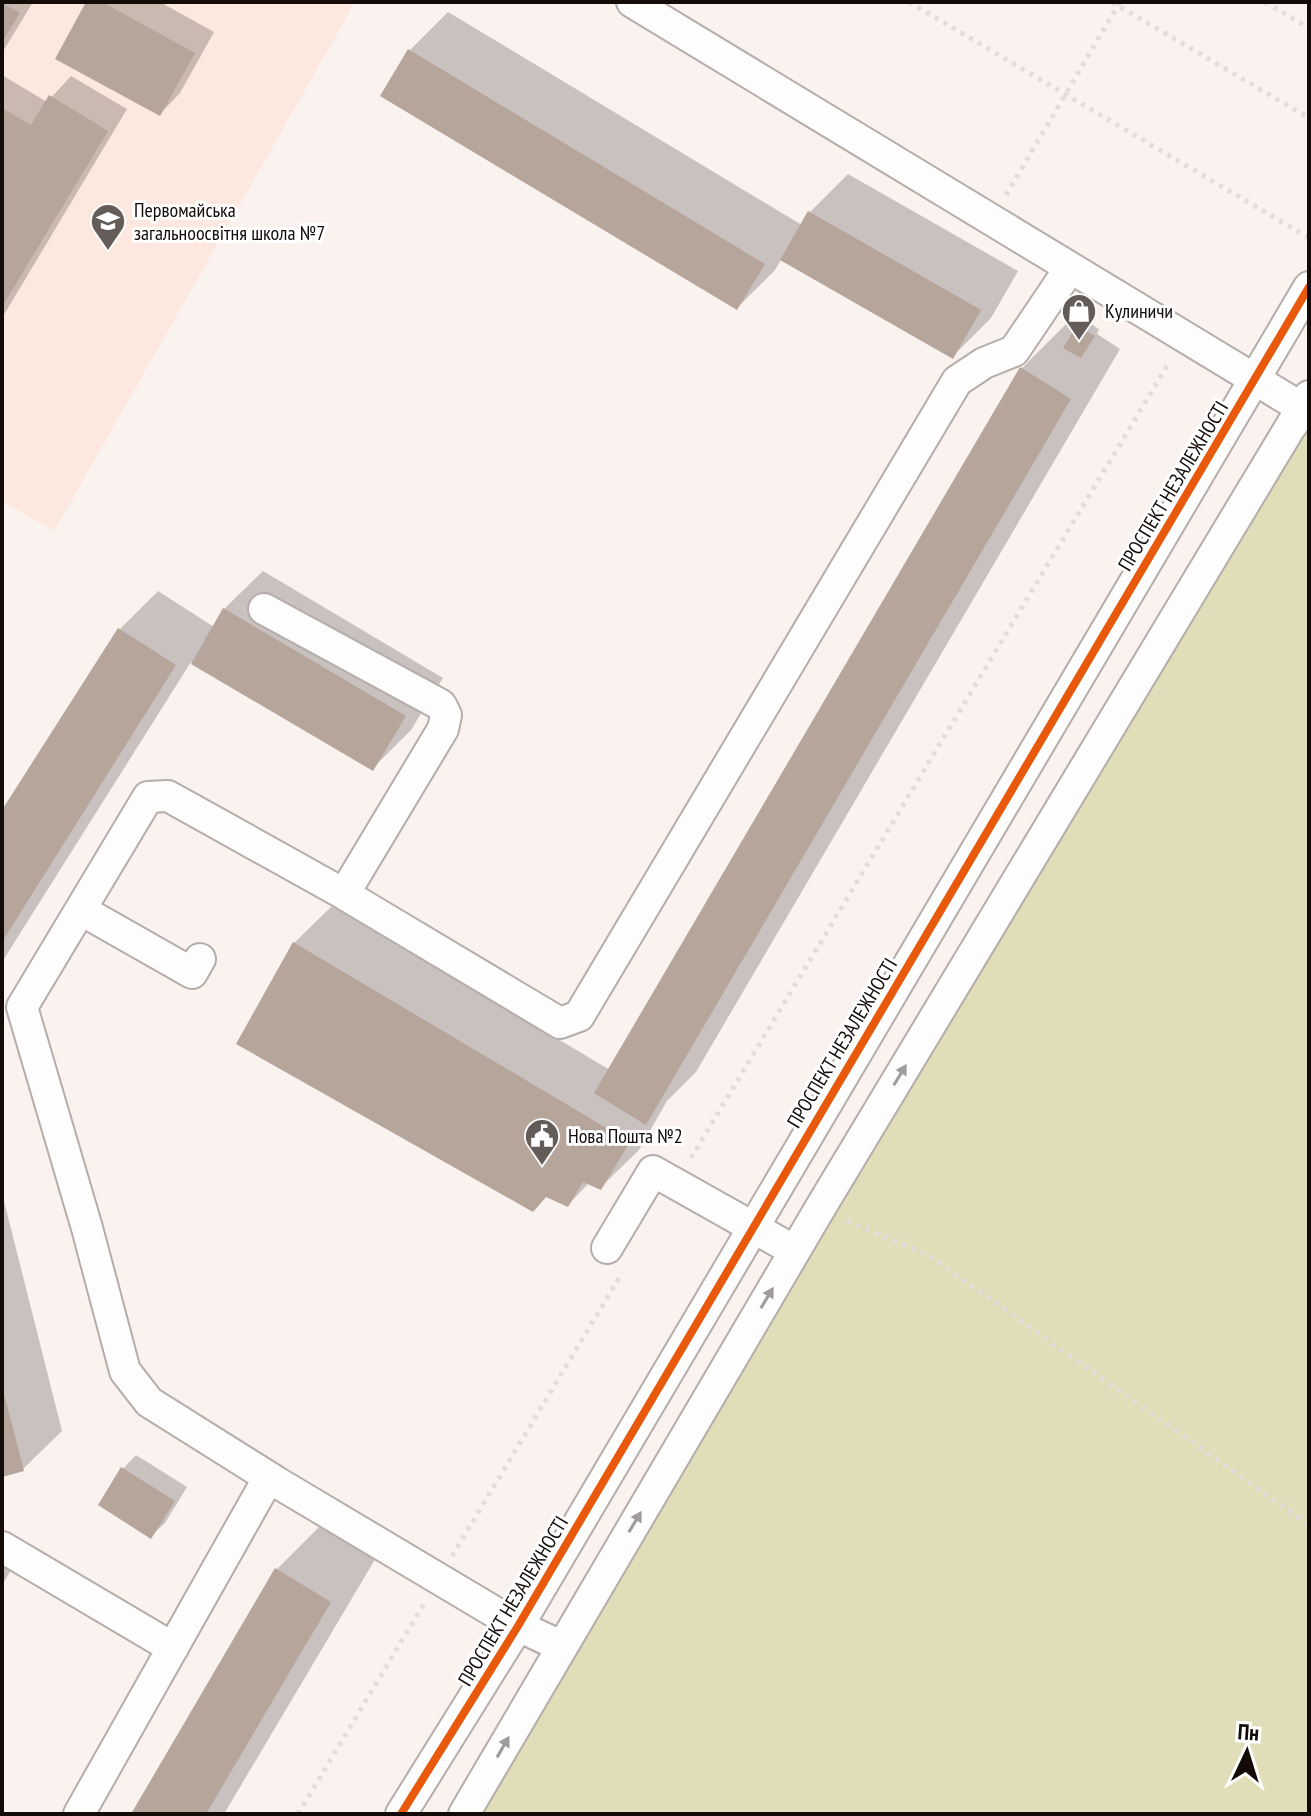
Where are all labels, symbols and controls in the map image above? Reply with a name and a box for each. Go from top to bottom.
place label: Первомайська загальноосвітня школа №7 [134,197,325,246]
school or university icon: Первомайська загальноосвітня школа №7 [89,202,127,252]
shop icon: Кулиничи [1060,292,1098,342]
place label: Кулиничи [1105,298,1173,324]
street label: ПРОСПЕКТ НЕЗАЛЕЖНОСТІ [1112,396,1234,576]
street label: ПРОСПЕКТ НЕЗАЛЕЖНОСТІ [781,953,903,1133]
one-way arrow [893,1064,907,1086]
public building icon: Нова Пошта №2 [523,1117,561,1167]
place label: Нова Пошта №2 [568,1123,683,1149]
one-way arrow [760,1287,774,1309]
street label: ПРОСПЕКТ НЕЗАЛЕЖНОСТІ [452,1511,574,1691]
one-way arrow [627,1511,641,1533]
north arrow [1207,1712,1287,1792]
text: Пн [1237,1717,1260,1747]
one-way arrow [496,1735,510,1758]

